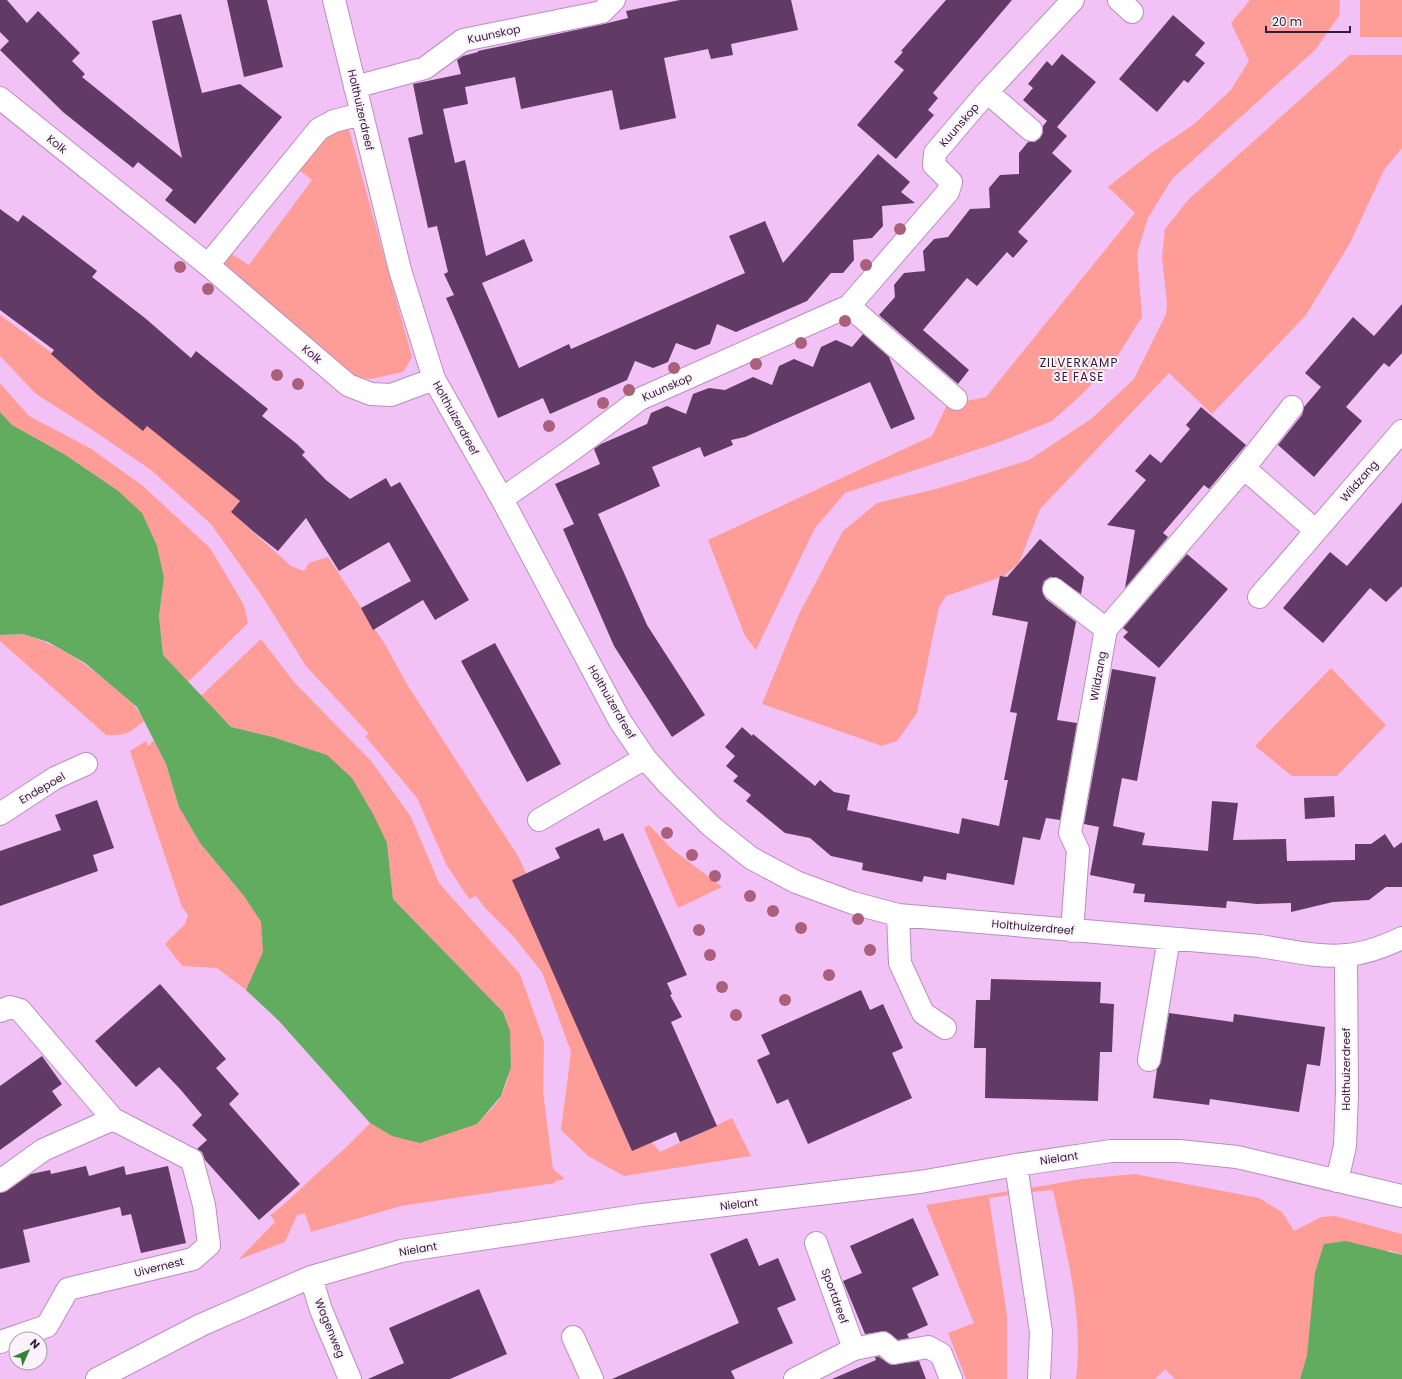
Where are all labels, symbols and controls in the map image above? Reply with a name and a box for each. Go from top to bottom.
scale bar [1266,8,1350,34]
text: 20 m [1272,13,1302,30]
street label: Kuunskop [466,21,522,47]
street label: Holthuizerdreef [344,68,378,153]
street label: Kuunskop [935,100,983,150]
street label: Kolk [43,131,71,157]
street label: Kolk [298,341,326,367]
district label: ZILVERKAMP 3E FASE [1040,354,1118,385]
street label: Kuunskop [639,369,695,405]
street label: Holthuizerdreef [429,378,483,458]
street label: Wildzang [1336,457,1382,505]
street label: Wildzang [1086,650,1110,702]
street label: Holthuizerdreef [584,662,640,742]
street label: Endepoel [16,768,68,808]
street label: Holthuizerdreef [991,915,1075,939]
street label: Holthuizerdreef [1338,1027,1354,1110]
street label: Nielant [1039,1147,1079,1169]
street label: Nielant [719,1194,759,1214]
street label: Nielant [398,1238,438,1260]
street label: Uivernest [132,1253,186,1281]
street label: Sportdreef [818,1266,853,1326]
street label: Wagenweg [311,1296,349,1360]
north arrow [8,1331,48,1371]
text: N [26,1335,44,1353]

